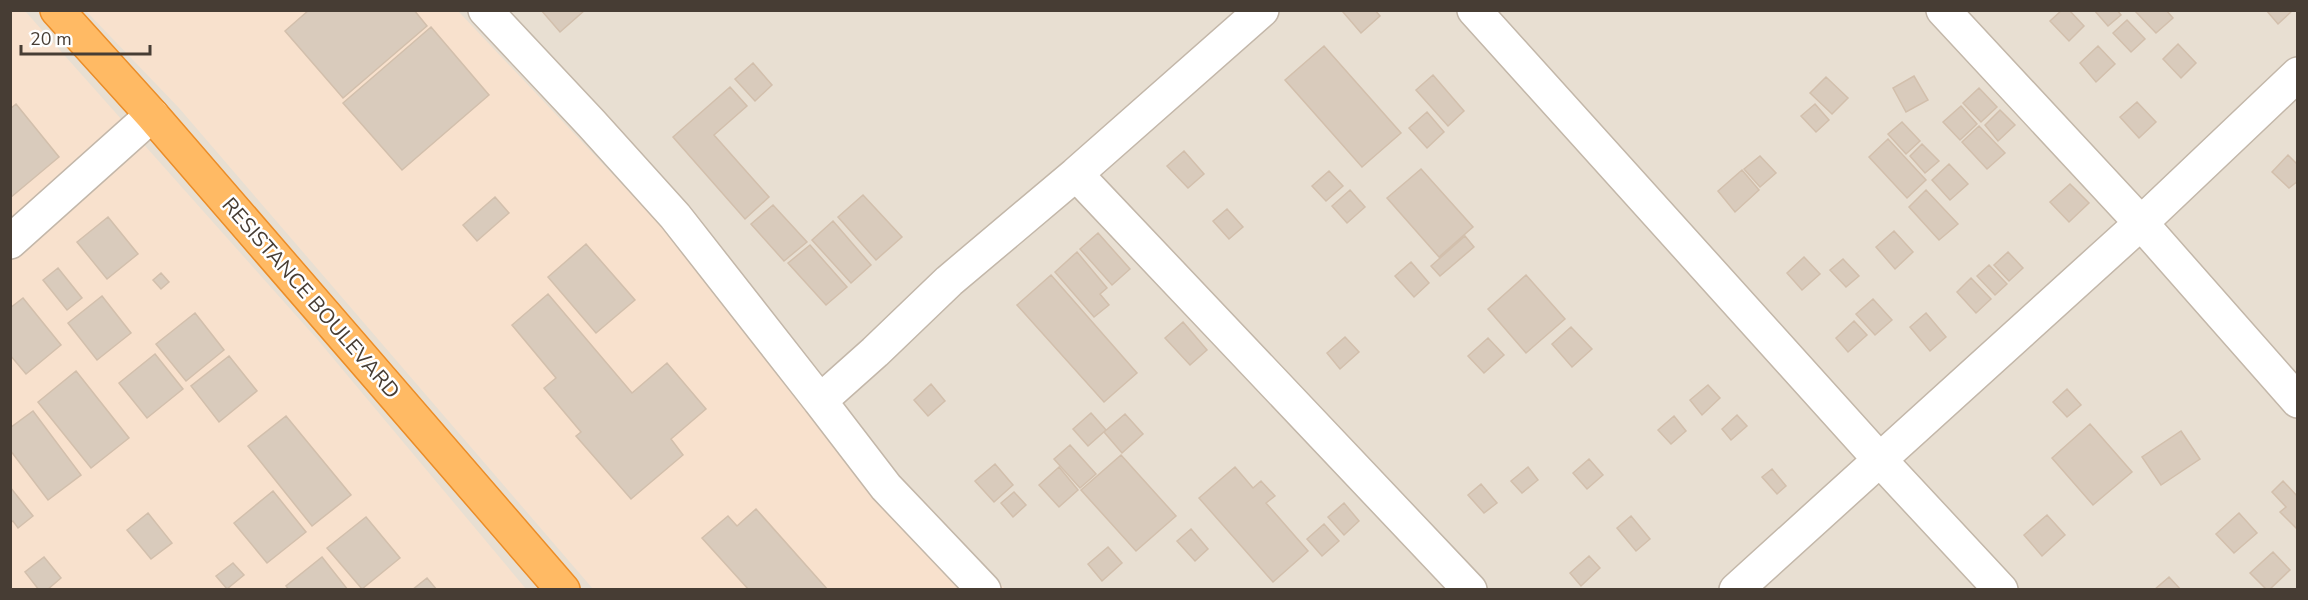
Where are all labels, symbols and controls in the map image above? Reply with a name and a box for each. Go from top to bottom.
scale bar [21,18,150,56]
text: 20 m [30,27,72,51]
street label: RESISTANCE BOULEVARD [216,191,406,405]

